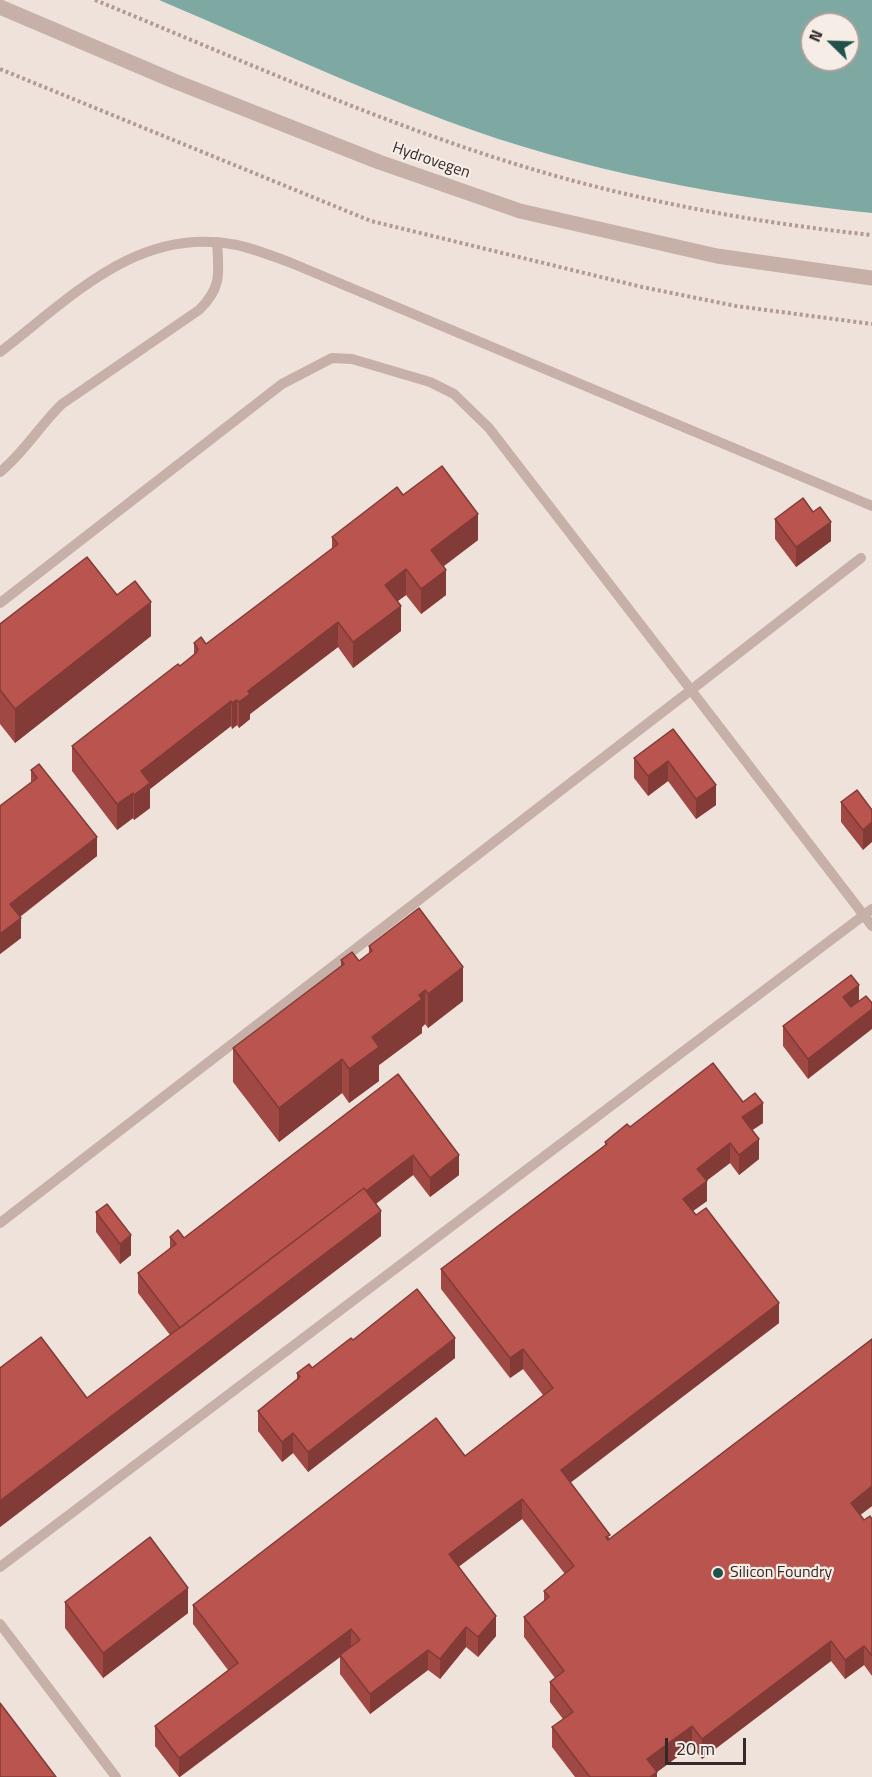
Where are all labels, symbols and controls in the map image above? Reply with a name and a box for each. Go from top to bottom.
north arrow [800,12,860,72]
text: N [802,26,828,46]
street label: Hydrovegen [390,139,472,183]
place label: Silicon Foundry [730,1563,832,1583]
marker: Silicon Foundry [711,1566,725,1580]
scale bar [668,1726,749,1764]
text: 20 m [676,1735,715,1762]

